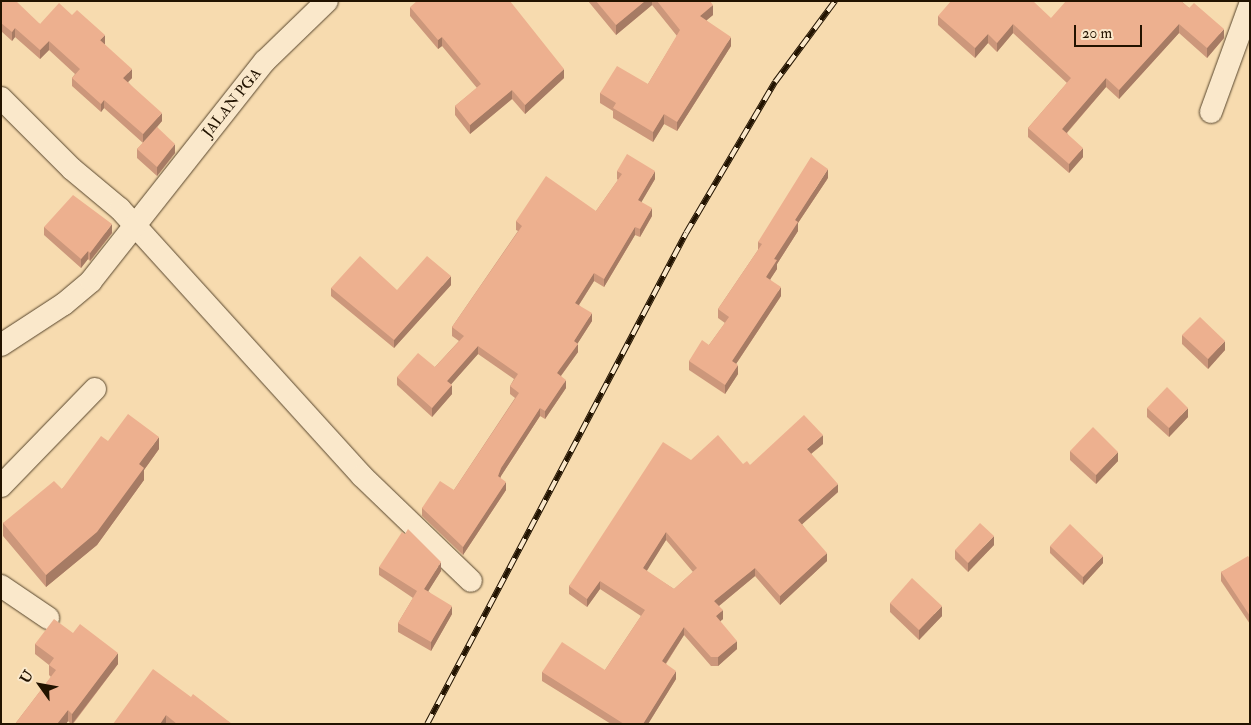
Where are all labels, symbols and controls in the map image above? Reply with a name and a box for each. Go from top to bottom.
scale bar [1076,15,1144,47]
text: 20 m [1082,24,1112,43]
street label: JALAN PGA [199,65,265,141]
north arrow [15,660,65,710]
text: U [17,667,37,686]

